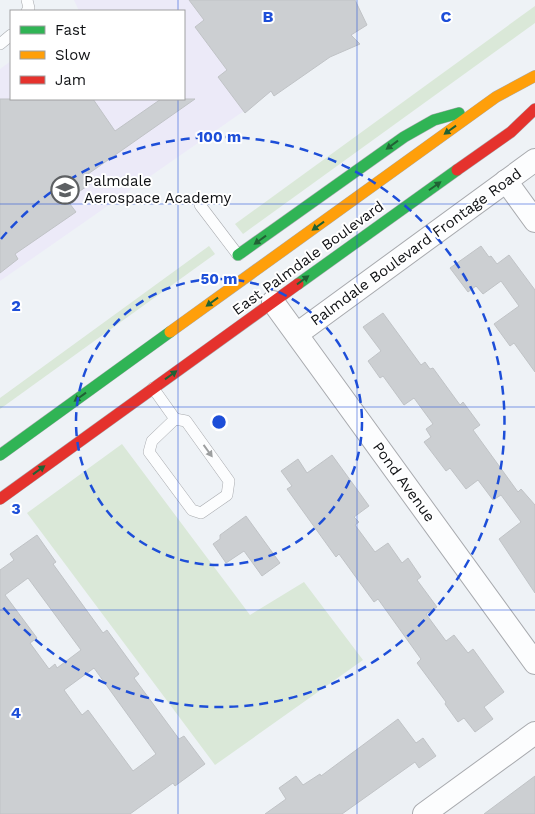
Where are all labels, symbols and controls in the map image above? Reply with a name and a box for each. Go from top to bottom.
text: B [263,7,274,26]
text: C [441,7,452,26]
legend [10,10,185,100]
text: Fast [55,21,87,39]
text: Slow [55,46,91,64]
text: Jam [55,71,86,89]
one-way arrow [444,125,457,136]
text: 100 m [197,128,241,146]
one-way arrow [385,140,399,150]
street label: Palmdale Boulevard Frontage Road [307,164,525,330]
place label: Palmdale Aerospace Academy [84,172,231,207]
school or university icon: Palmdale Aerospace Academy [50,175,80,205]
one-way arrow [428,181,442,191]
street label: East Palmdale Boulevard [229,197,387,319]
one-way arrow [312,220,325,231]
one-way arrow [253,235,267,245]
text: 50 m [201,270,237,288]
one-way arrow [296,275,310,285]
text: 2 [11,296,21,315]
one-way arrow [205,297,219,307]
one-way arrow [164,369,177,380]
one-way arrow [74,392,87,402]
centre of rings [210,413,228,431]
street label: Pond Avenue [369,439,439,525]
one-way arrow [203,444,213,458]
one-way arrow [32,465,46,475]
text: 3 [11,499,21,518]
text: 4 [11,703,21,722]

